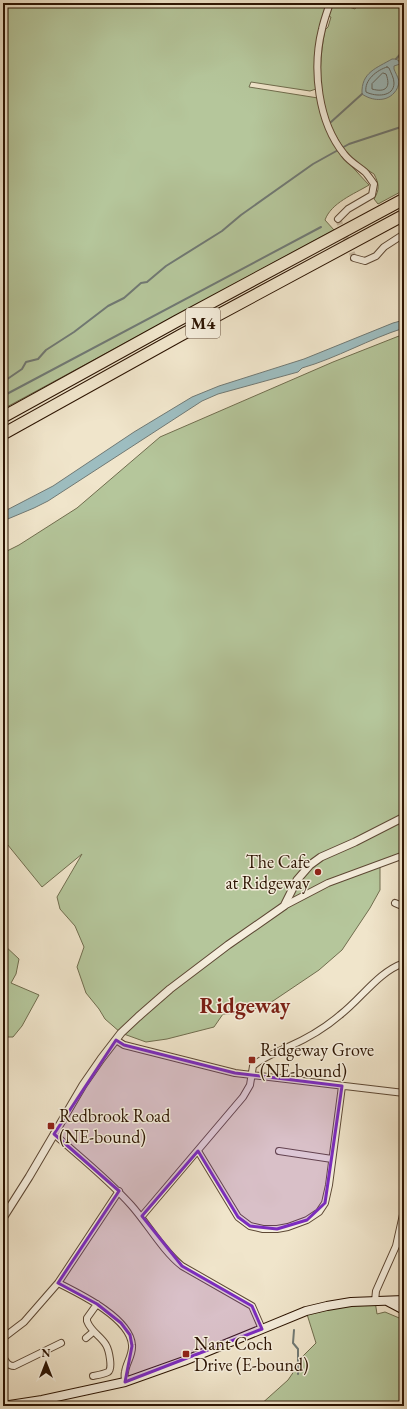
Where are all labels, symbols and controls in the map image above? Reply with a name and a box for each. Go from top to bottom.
road number: M4 [186,308,220,338]
place label: The Cafe at Ridgeway [225,850,310,894]
marker: The Cafe at Ridgeway [313,867,323,877]
district label: Ridgeway [200,991,291,1020]
place label: Ridgeway Grove (NE-bound) [260,1038,374,1082]
marker: Ridgeway Grove (NE-bound) [247,1055,257,1065]
place label: Redbrook Road (NE-bound) [59,1104,171,1148]
marker: Redbrook Road (NE-bound) [46,1121,56,1131]
place label: Nant Coch Drive (E-bound) [194,1332,309,1376]
north arrow [26,1343,66,1383]
text: N [42,1346,51,1360]
marker: Nant Coch Drive (E-bound) [181,1349,191,1359]

